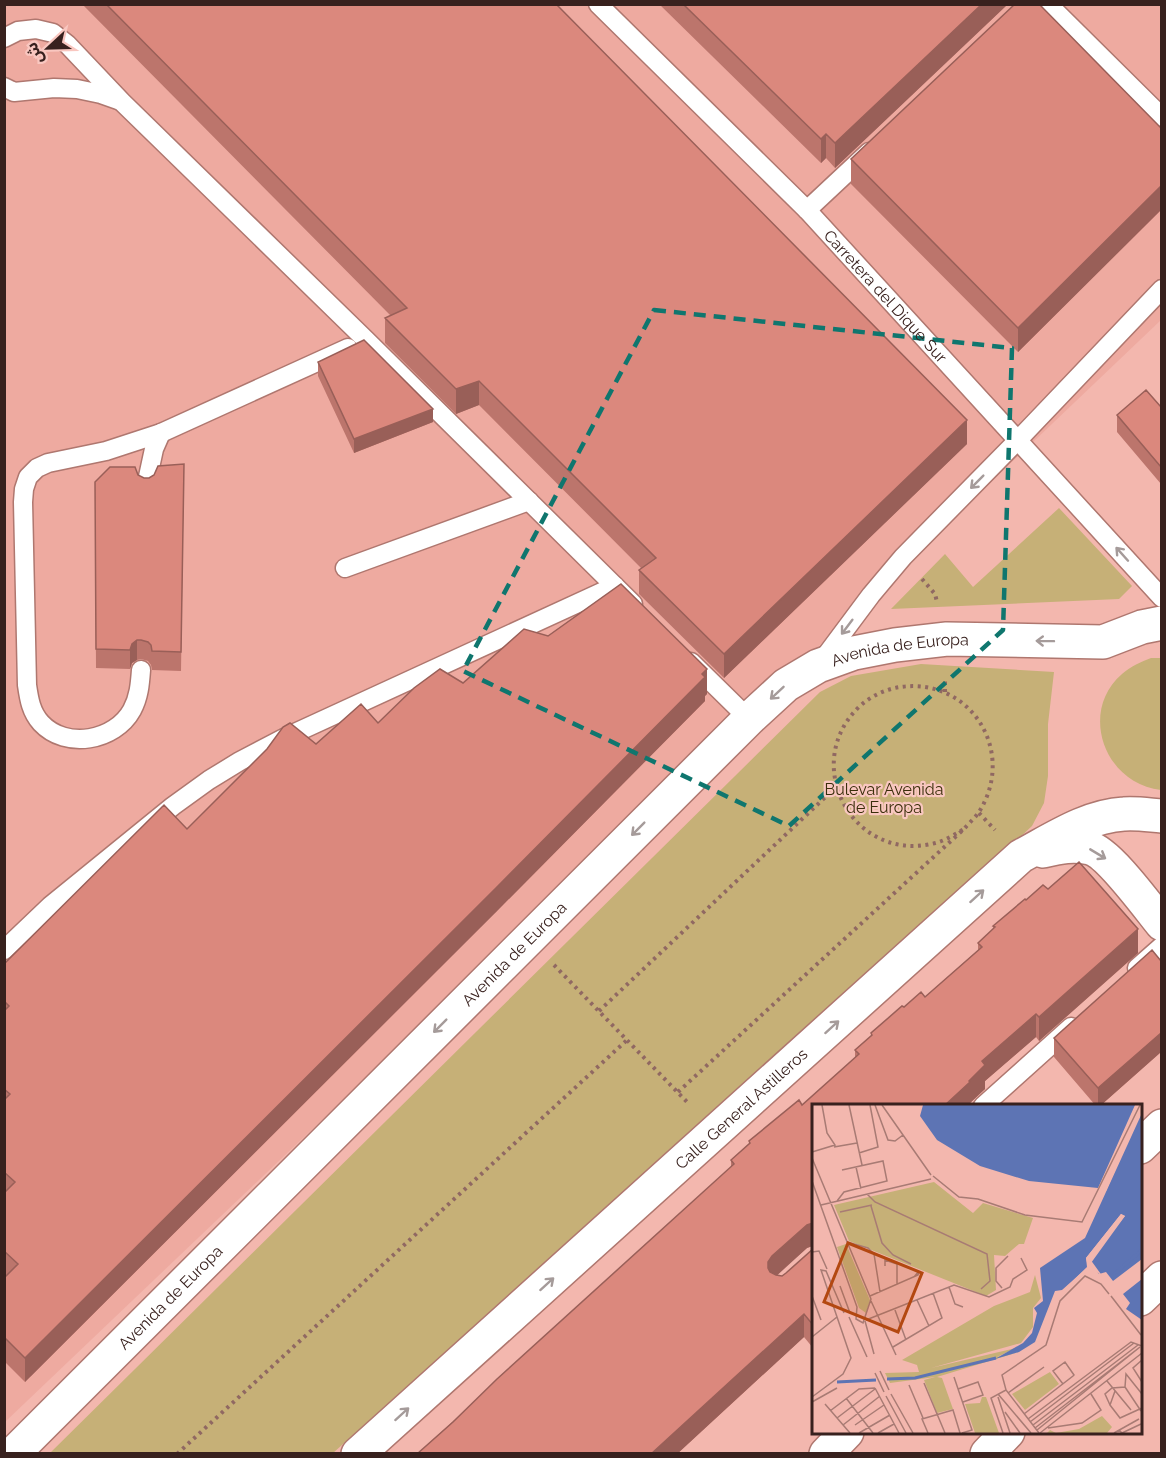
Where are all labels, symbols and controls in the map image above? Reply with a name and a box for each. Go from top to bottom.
north arrow [18,18,78,78]
text: ش [22,40,47,67]
street label: Carretera del Dique Sur [820,226,951,367]
one-way arrow [969,474,984,489]
one-way arrow [1115,547,1129,562]
one-way arrow [841,618,853,634]
street label: Avenida de Europa [829,630,969,670]
one-way arrow [1035,635,1055,646]
one-way arrow [770,686,785,700]
park label: Bulevar Avenida de Europa [825,780,943,817]
one-way arrow [630,822,645,837]
one-way arrow [1089,847,1106,860]
one-way arrow [969,889,984,903]
street label: Avenida de Europa [458,898,570,1010]
one-way arrow [433,1019,448,1034]
one-way arrow [824,1020,839,1034]
street label: Calle General Astilleros [671,1044,812,1173]
inset map [812,1104,1142,1434]
street label: Avenida de Europa [114,1241,227,1354]
one-way arrow [539,1277,554,1291]
one-way arrow [394,1407,409,1421]

